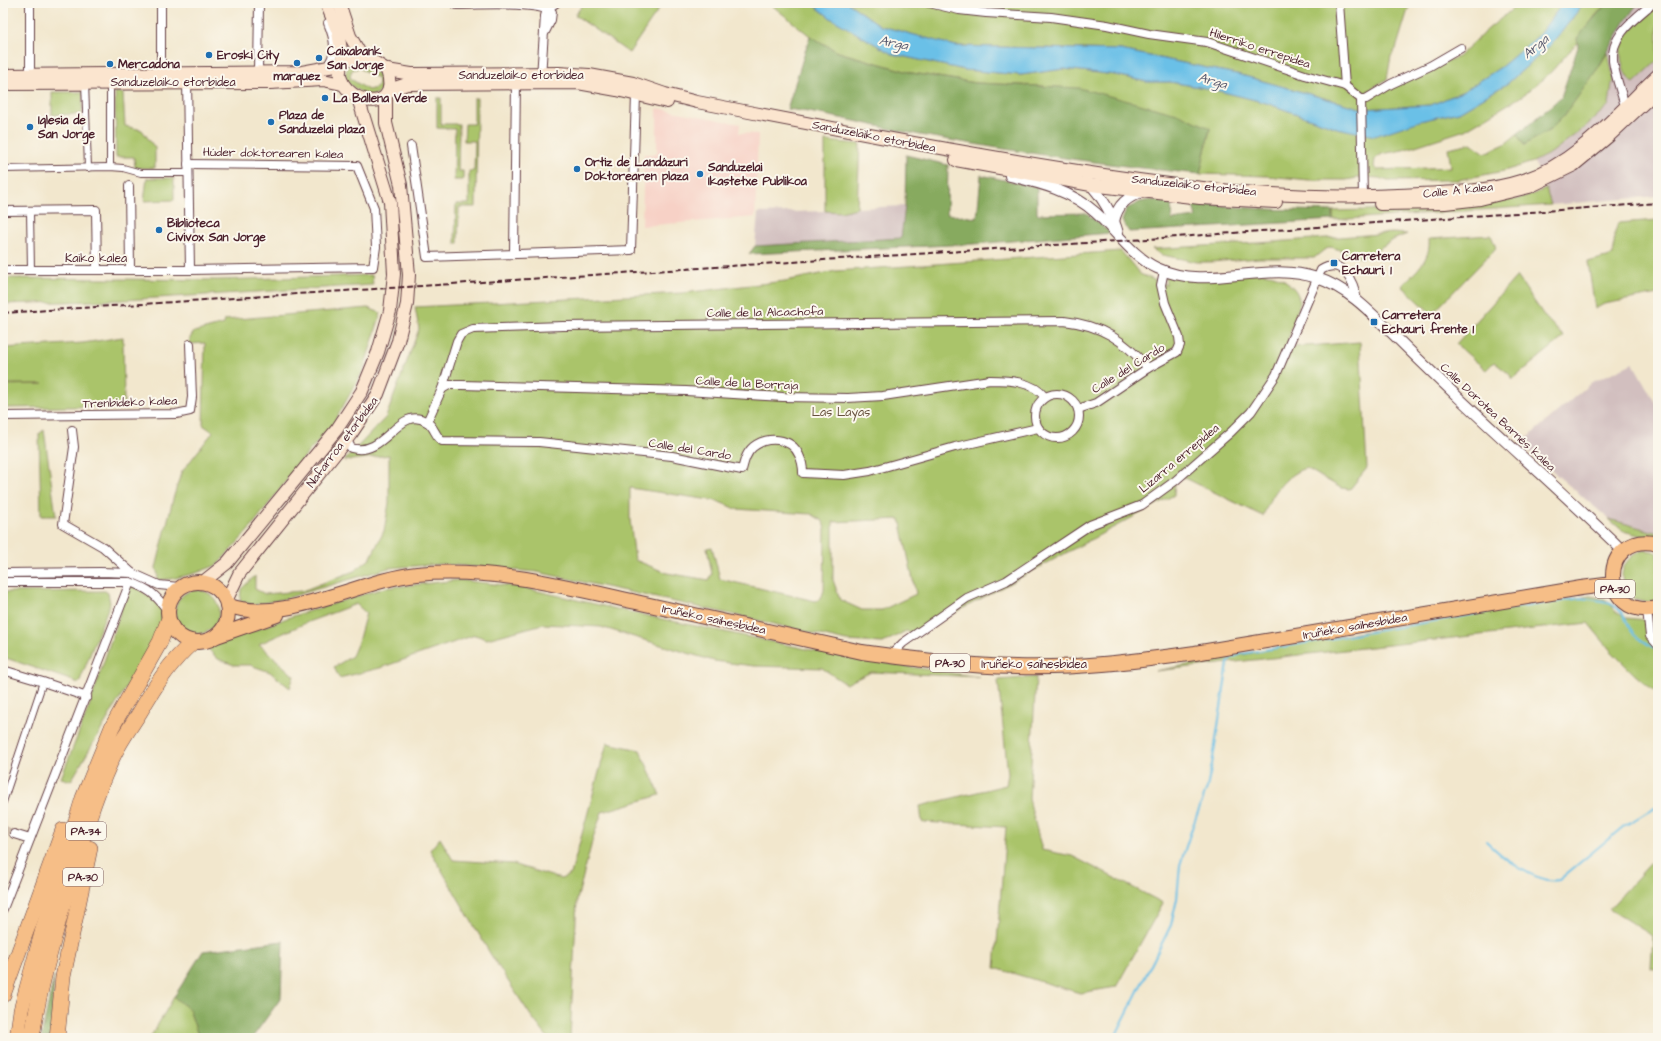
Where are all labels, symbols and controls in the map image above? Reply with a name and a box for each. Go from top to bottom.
street label: Hilerriko errepidea [1207,24,1312,73]
water label: Arga [1519,30,1554,64]
water label: Arga [878,31,911,56]
place label: Caixabank San Jorge [326,43,385,76]
place label: Eroski City [217,47,280,65]
marker: Eroski City [204,50,214,60]
marker: Caixabank San Jorge [314,53,324,63]
place label: Mercadona [118,56,181,73]
marker: marquez [292,58,302,68]
marker: Mercadona [105,59,115,69]
street label: Sanduzelaiko etorbidea [458,67,584,84]
place label: marquez [274,68,321,86]
water label: Arga [1196,68,1230,95]
street label: Sanduzelaiko etorbidea [110,74,236,91]
place label: La Ballena Verde [333,90,428,107]
marker: La Ballena Verde [320,93,330,103]
place label: Plaza de Sanduzelai plaza [278,107,366,139]
place label: Iglesia de San Jorge [37,112,96,145]
street label: Sanduzelaiko etorbidea [811,116,937,157]
marker: Plaza de Sanduzelai plaza [266,117,276,127]
marker: Iglesia de San Jorge [25,122,35,132]
street label: Húder doktorearen kalea [203,144,343,163]
place label: Ortiz de Landázuri Doktorearen plaza [585,154,689,186]
place label: Sanduzelai Ikastetxe Publikoa [707,159,808,190]
marker: Ortiz de Landázuri Doktorearen plaza [572,164,582,174]
marker: Sanduzelai Ikastetxe Publikoa [695,169,705,179]
street label: Sanduzelaiko etorbidea [1131,170,1257,200]
street label: Calle A kalea [1422,178,1494,203]
place label: Biblioteca Civivox San Jorge [167,215,266,248]
marker: Biblioteca Civivox San Jorge [154,225,164,235]
place label: Carretera Echauri, 1 [1342,248,1401,279]
street label: Kaiko kalea [65,250,127,267]
marker: Carretera Echauri, 1 [1329,258,1339,268]
street label: Calle de la Alcachofa [707,303,824,322]
place label: Carretera Echauri, frente 1 [1382,307,1475,338]
marker: Carretera Echauri, frente 1 [1369,317,1379,327]
street label: Calle del Cardo [1089,339,1168,398]
street label: Calle Dorotea Barnés kalea [1436,359,1559,476]
street label: Calle de la Borraja [695,372,799,395]
street label: Trenbideko kalea [82,392,178,413]
street label: Nafarroa etorbidea [303,393,382,491]
park label: Las Layas [812,404,870,422]
street label: Lizarra errepidea [1136,420,1223,497]
street label: Calle del Cardo [648,435,733,464]
road number: PA-30 [1595,580,1635,598]
street label: Iruñeko saihesbidea [660,600,767,639]
street label: Iruñeko saihesbidea [1302,609,1409,644]
road number: PA-30 [930,654,970,672]
street label: Iruñeko saihesbidea [981,656,1087,673]
road number: PA-34 [66,822,106,840]
road number: PA-30 [63,868,103,886]

